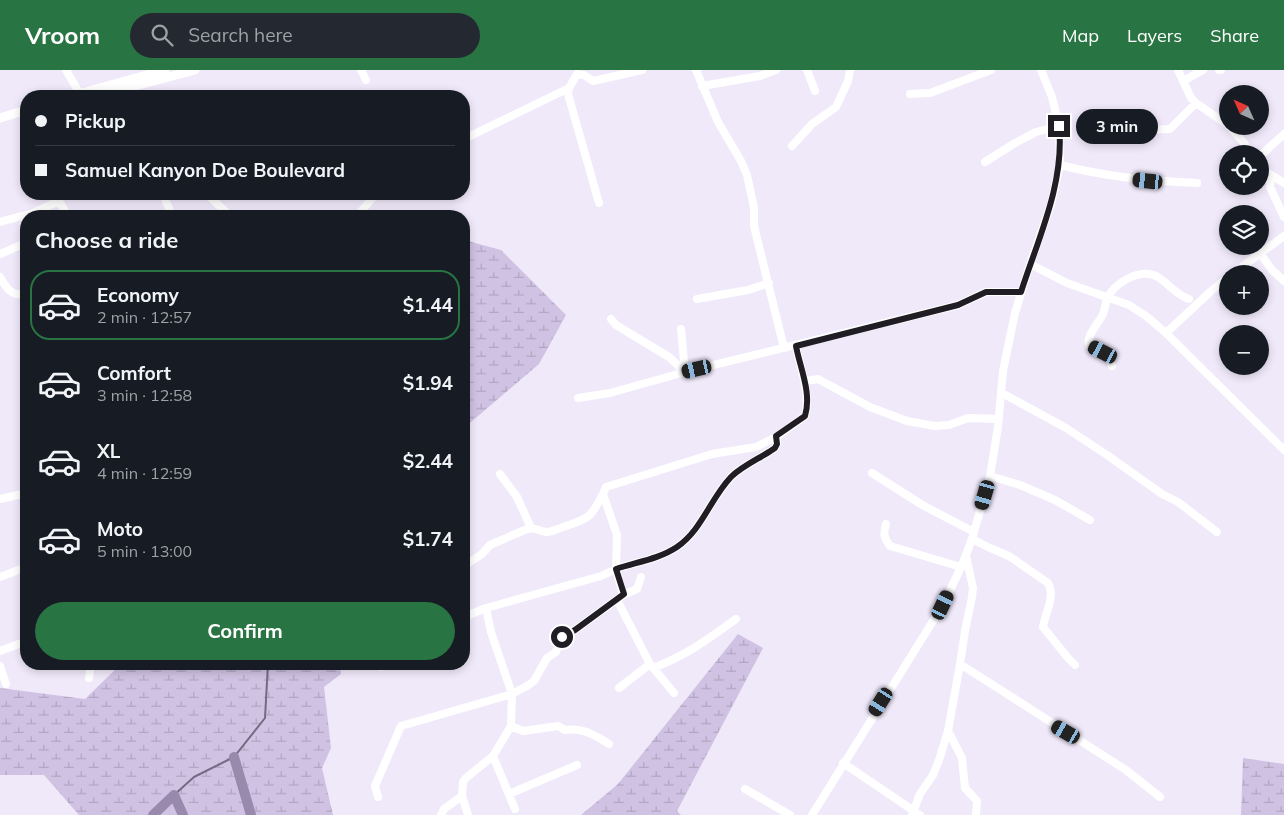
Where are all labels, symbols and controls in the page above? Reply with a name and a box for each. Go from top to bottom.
search box [130,13,480,58]
text: Vroom [25,20,100,50]
icon: search [148,21,176,49]
text: Search here [188,23,293,47]
text: Map [1062,24,1099,47]
text: Layers [1127,24,1182,47]
text: Share [1210,24,1259,47]
north arrow [1219,85,1269,135]
map controls [1219,85,1269,375]
callout: 3 min [1076,108,1159,144]
text: Pickup [65,109,126,133]
route end [1048,115,1070,137]
text: 3 min [1096,116,1138,136]
button: locate [1219,145,1269,195]
text: Samuel Kanyon Doe Boulevard [65,158,345,182]
car [1132,172,1163,190]
button: layers [1219,205,1269,255]
text: Choose a ride [35,226,178,254]
button: + [1219,265,1269,315]
icon: car [37,283,82,328]
text: Economy [97,283,179,307]
text: $1.44 [403,293,453,317]
text: 2 min · 12:57 [97,307,192,327]
button: − [1219,325,1269,375]
car [1086,339,1119,365]
car [680,358,713,380]
icon: car [37,361,82,406]
text: Comfort [97,361,171,385]
text: $1.94 [403,371,453,395]
text: 3 min · 12:58 [97,385,192,405]
icon: car [37,439,82,484]
text: XL [97,439,120,463]
text: $2.44 [403,449,453,473]
text: 4 min · 12:59 [97,463,192,483]
car [973,479,996,511]
icon: car [37,517,82,562]
text: Moto [97,517,143,541]
text: $1.74 [403,527,453,551]
text: 5 min · 13:00 [97,541,192,561]
car [929,588,956,622]
button: Confirm [35,602,455,660]
route start [551,626,573,648]
car [866,685,895,719]
car [1049,718,1082,746]

